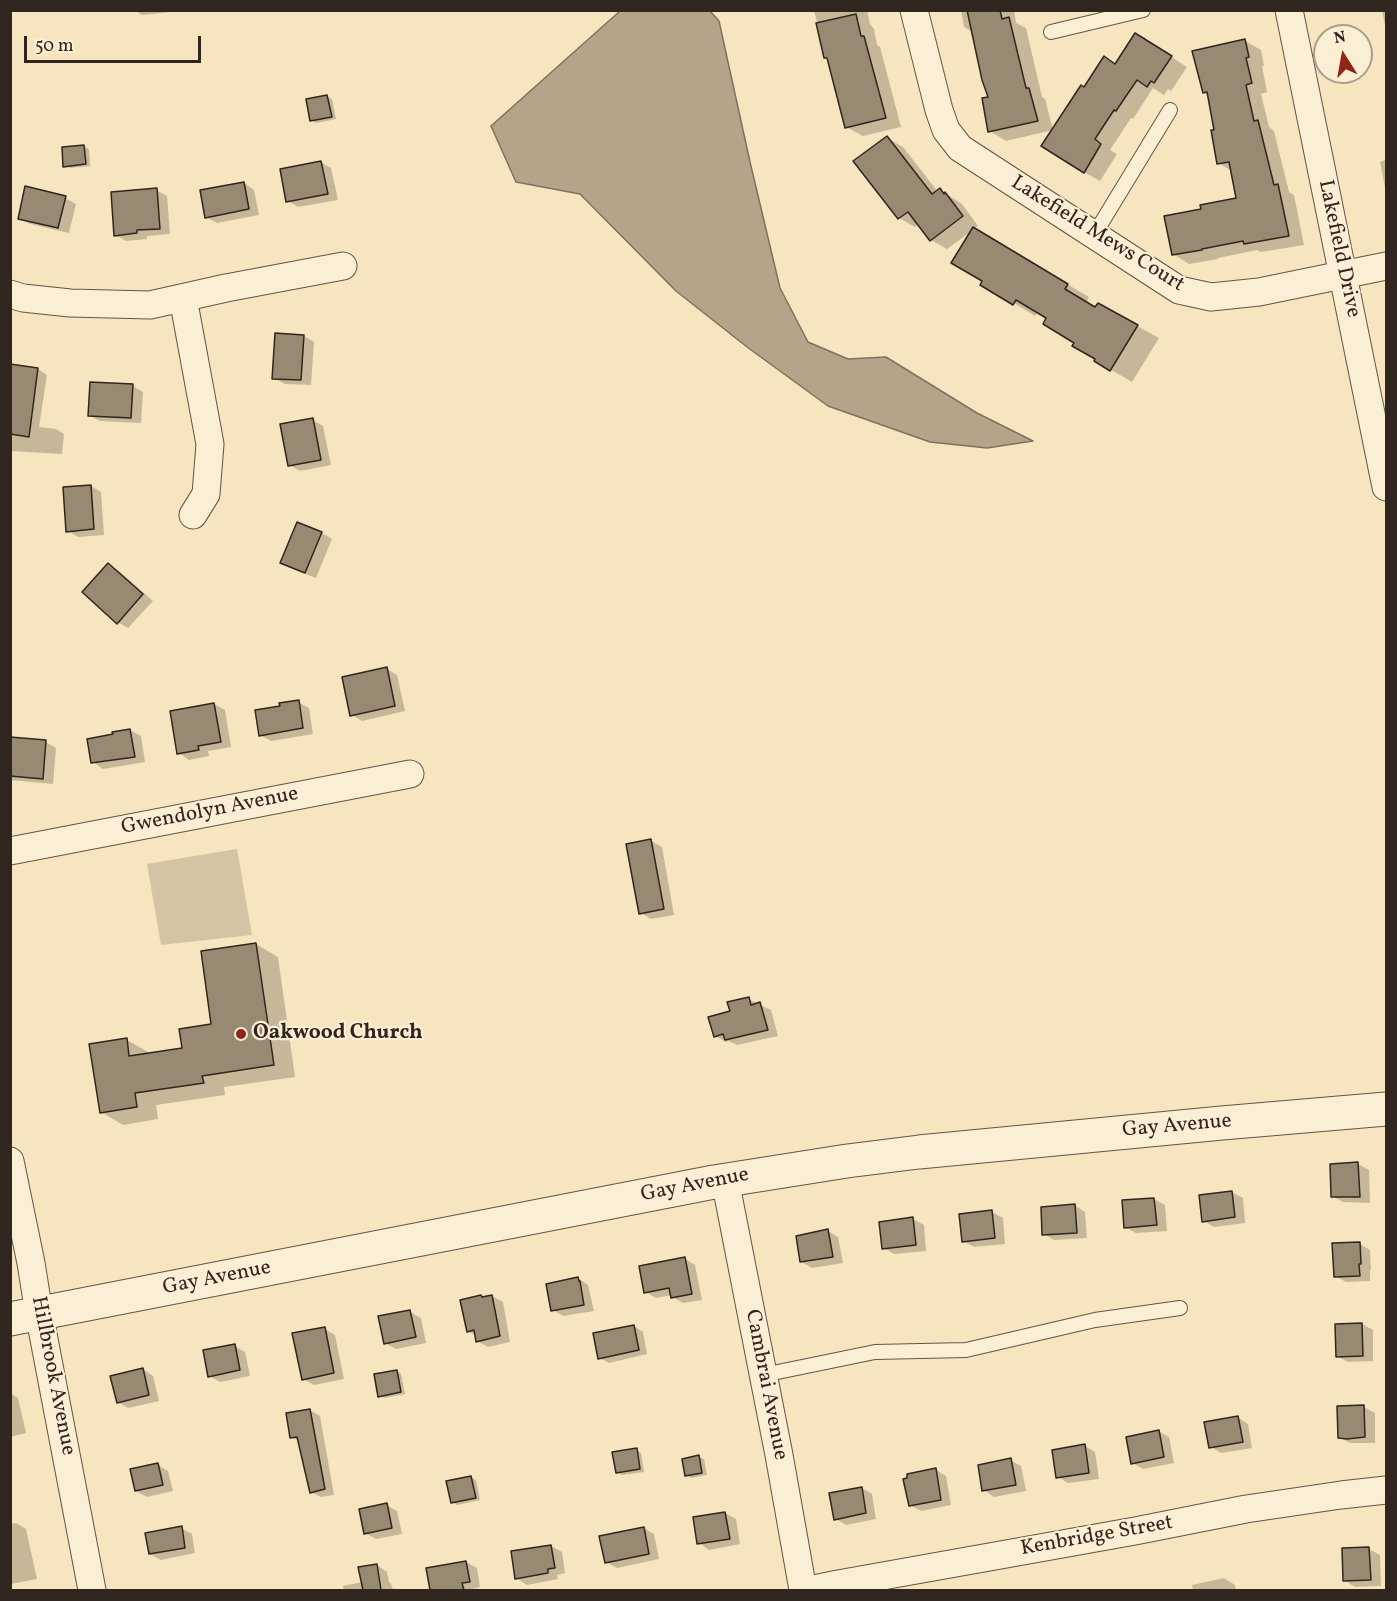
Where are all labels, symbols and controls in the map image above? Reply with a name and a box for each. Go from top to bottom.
scale bar [27,24,204,62]
north arrow [1313,24,1373,84]
text: N [1332,26,1348,50]
text: 50 m [35,34,74,59]
street label: Lakefield Mews Court [1006,171,1188,299]
street label: Lakefield Drive [1311,178,1365,320]
street label: Gwendolyn Avenue [119,782,301,842]
place label: Oakwood Church [253,1021,423,1047]
marker: Oakwood Church [234,1027,248,1041]
street label: Gay Avenue [1121,1110,1233,1144]
street label: Gay Avenue [639,1163,751,1209]
street label: Gay Avenue [161,1256,273,1302]
street label: Hillbrook Avenue [24,1294,80,1458]
street label: Cambrai Avenue [738,1308,792,1462]
street label: Kenbridge Street [1019,1511,1175,1563]

